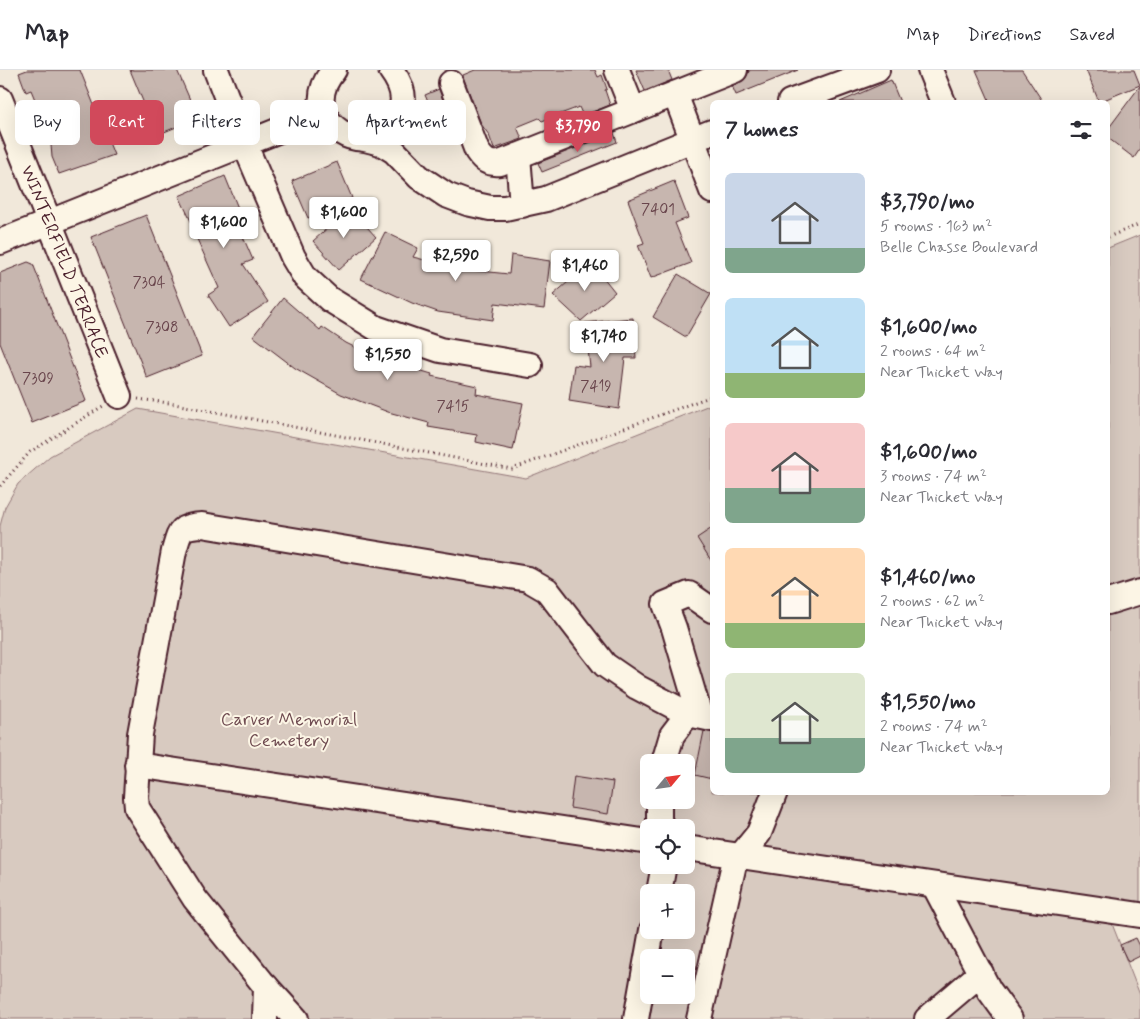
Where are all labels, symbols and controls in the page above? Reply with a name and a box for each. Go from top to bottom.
text: Map [25,19,69,50]
text: Map [907,23,940,47]
text: Directions [968,23,1042,47]
text: Saved [1070,23,1115,47]
chip: Buy [15,100,80,145]
chip: Rent [90,100,164,145]
chip: Filters [174,100,260,145]
chip: New [270,100,338,145]
chip: Apartment [348,100,466,145]
pin: $3,790 [537,111,619,153]
text: $3,790 [555,116,601,137]
text: 7 homes [725,116,798,144]
icon: filters [1067,116,1095,144]
street label: WINTERFIELD TERRACE [15,162,114,362]
text: $3,790/mo [880,188,975,216]
icon: home [765,193,825,253]
pin: $1,600 [303,196,385,239]
house number: 7401 [641,200,675,220]
text: $1,600 [320,202,368,223]
pin: $1,600 [183,206,265,249]
text: $1,600 [200,212,248,233]
text: 5 rooms · 163 m² [880,216,992,237]
text: Belle Chasse Boulevard [880,237,1038,258]
pin: $2,590 [415,240,497,282]
text: $2,590 [433,245,479,266]
pin: $1,460 [544,250,626,292]
text: $1,460 [562,255,608,276]
house number: 7304 [132,273,166,293]
text: $1,600/mo [880,313,977,341]
house number: 7308 [146,318,178,338]
icon: home [765,318,825,378]
pin: $1,740 [563,320,645,363]
text: $1,740 [581,326,627,347]
pin: $1,550 [347,338,429,381]
text: 2 rooms · 64 m² [880,341,986,362]
text: $1,550 [365,344,411,365]
text: Near Thicket Way [880,362,1003,383]
house number: 7309 [22,369,54,389]
house number: 7419 [580,377,612,397]
house number: 7415 [436,397,470,417]
text: $1,600/mo [880,438,977,466]
icon: home [765,443,825,503]
text: 3 rooms · 74 m² [880,466,987,487]
text: Near Thicket Way [880,487,1003,508]
text: $1,460/mo [880,563,976,591]
icon: home [765,568,825,628]
text: 2 rooms · 62 m² [880,591,985,612]
text: Near Thicket Way [880,612,1003,633]
text: $1,550/mo [880,688,976,716]
icon: home [765,693,825,753]
park label: Carver Memorial Cemetery [221,708,357,753]
text: 2 rooms · 74 m² [880,716,988,737]
text: Near Thicket Way [880,737,1003,758]
north arrow [640,754,695,809]
map controls [640,754,695,1004]
button: locate [640,819,695,874]
button: + [640,884,695,939]
button: − [640,949,695,1004]

